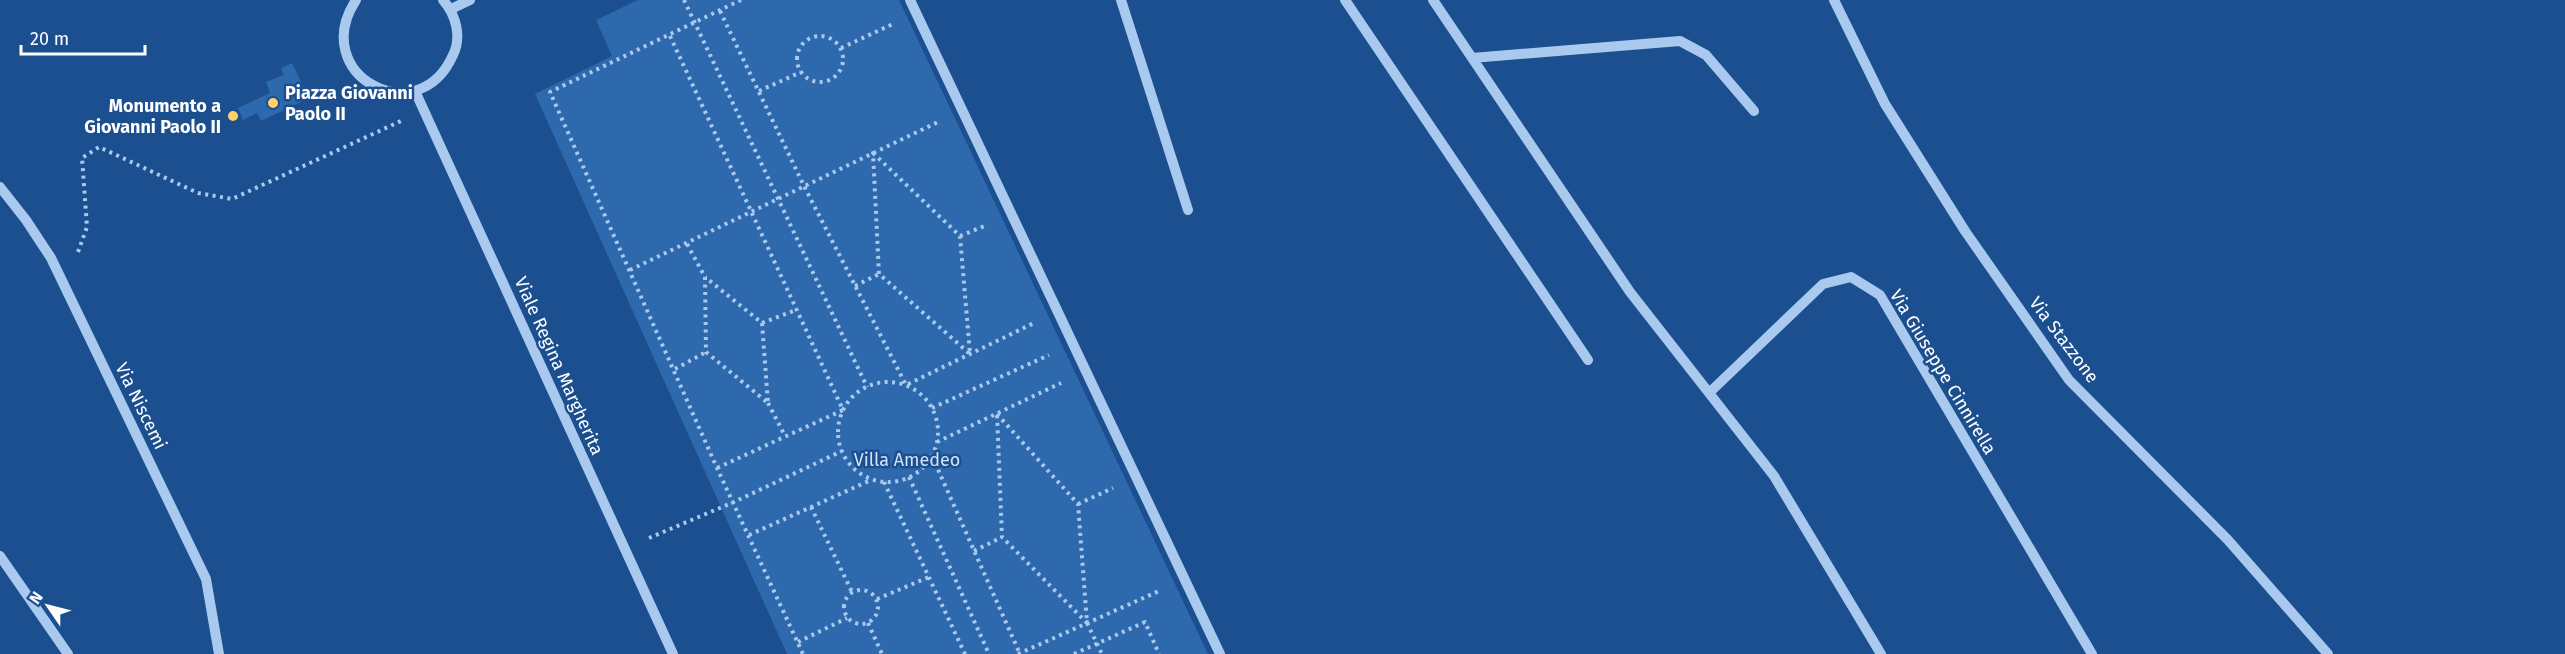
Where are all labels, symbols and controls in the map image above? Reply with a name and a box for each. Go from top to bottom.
scale bar [21,18,146,56]
text: 20 m [30,28,69,50]
place label: Piazza Giovanni Paolo II [285,82,413,125]
place label: Monumento a Giovanni Paolo II [84,95,221,138]
marker: Piazza Giovanni Paolo II [266,96,280,110]
marker: Monumento a Giovanni Paolo II [226,109,240,123]
street label: Viale Regina Margherita [510,273,608,459]
street label: Via Giuseppe Cinnirella [1885,286,2001,458]
street label: Via Stazzone [2024,293,2104,387]
street label: Via Niscemi [111,359,171,453]
park label: Villa Amedeo [854,449,960,471]
north arrow [18,576,78,636]
text: N [25,588,47,607]

